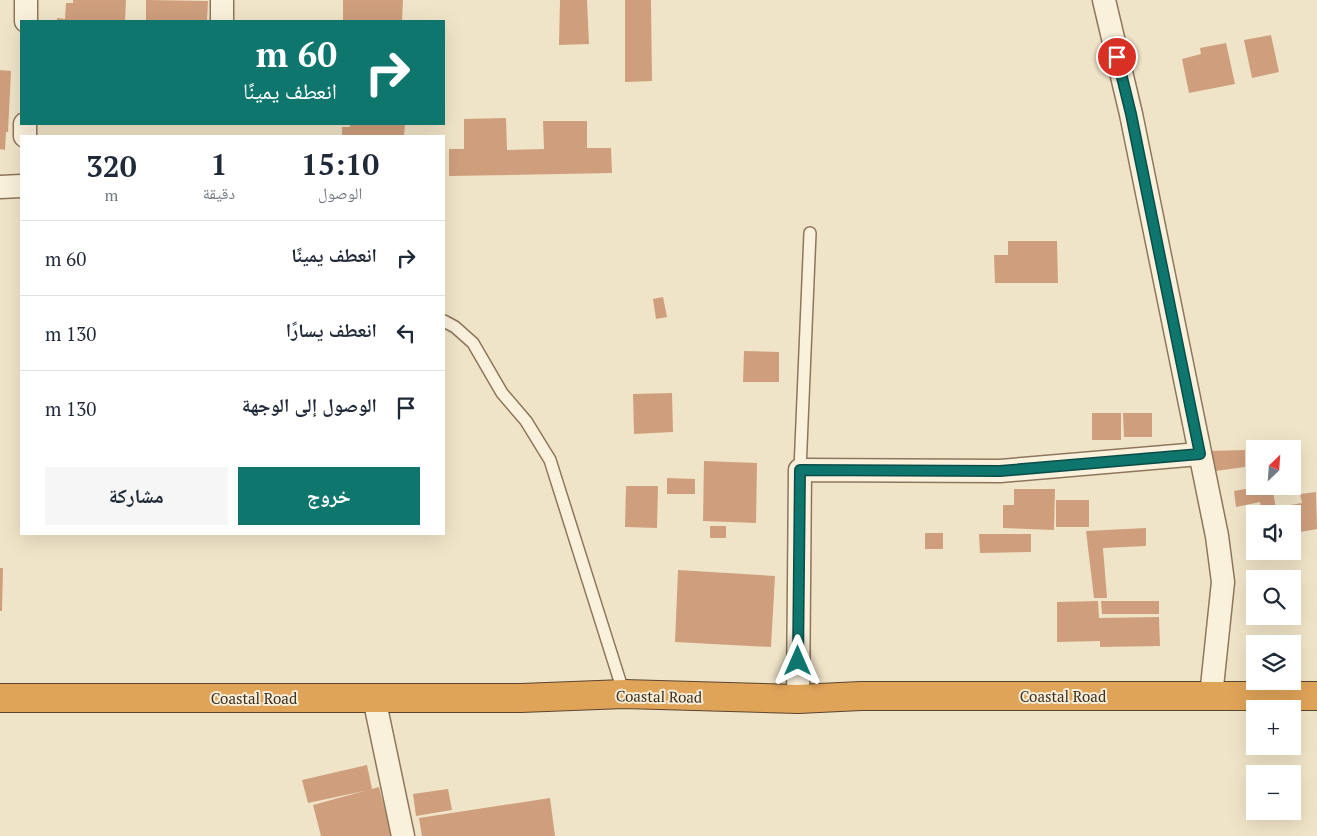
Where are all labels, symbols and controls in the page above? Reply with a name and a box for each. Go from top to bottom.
text: 60 m [256,31,337,77]
pin [1096,36,1138,78]
icon: right [355,40,420,105]
icon: arrive [1103,43,1131,71]
text: انعطف يمينًا [243,76,337,105]
text: 1 [210,144,227,184]
text: 15:10 [301,144,379,184]
text: 320 [86,146,137,186]
text: دقيقة [203,182,235,204]
text: الوصول [318,182,362,204]
text: m [104,184,118,206]
text: انعطف يمينًا [291,242,377,267]
icon: right [392,244,420,272]
text: 60 m [45,246,86,271]
text: انعطف يسارًا [286,317,377,342]
icon: left [392,319,420,347]
text: 130 m [45,321,96,346]
text: الوصول إلى الوجهة [242,392,377,417]
icon: arrive [392,394,420,422]
text: 130 m [45,396,96,421]
north arrow [1246,440,1301,495]
map controls [1246,440,1301,820]
button: مشاركة [45,467,228,525]
button: خروج [238,467,420,525]
button: sound [1246,505,1301,560]
button: search [1246,570,1301,625]
position arrow [771,634,823,686]
button: layers [1246,635,1301,690]
street label: Coastal Road [616,685,702,707]
street label: Coastal Road [1020,686,1106,706]
street label: Coastal Road [211,688,297,708]
button: + [1246,700,1301,755]
button: − [1246,765,1301,820]

